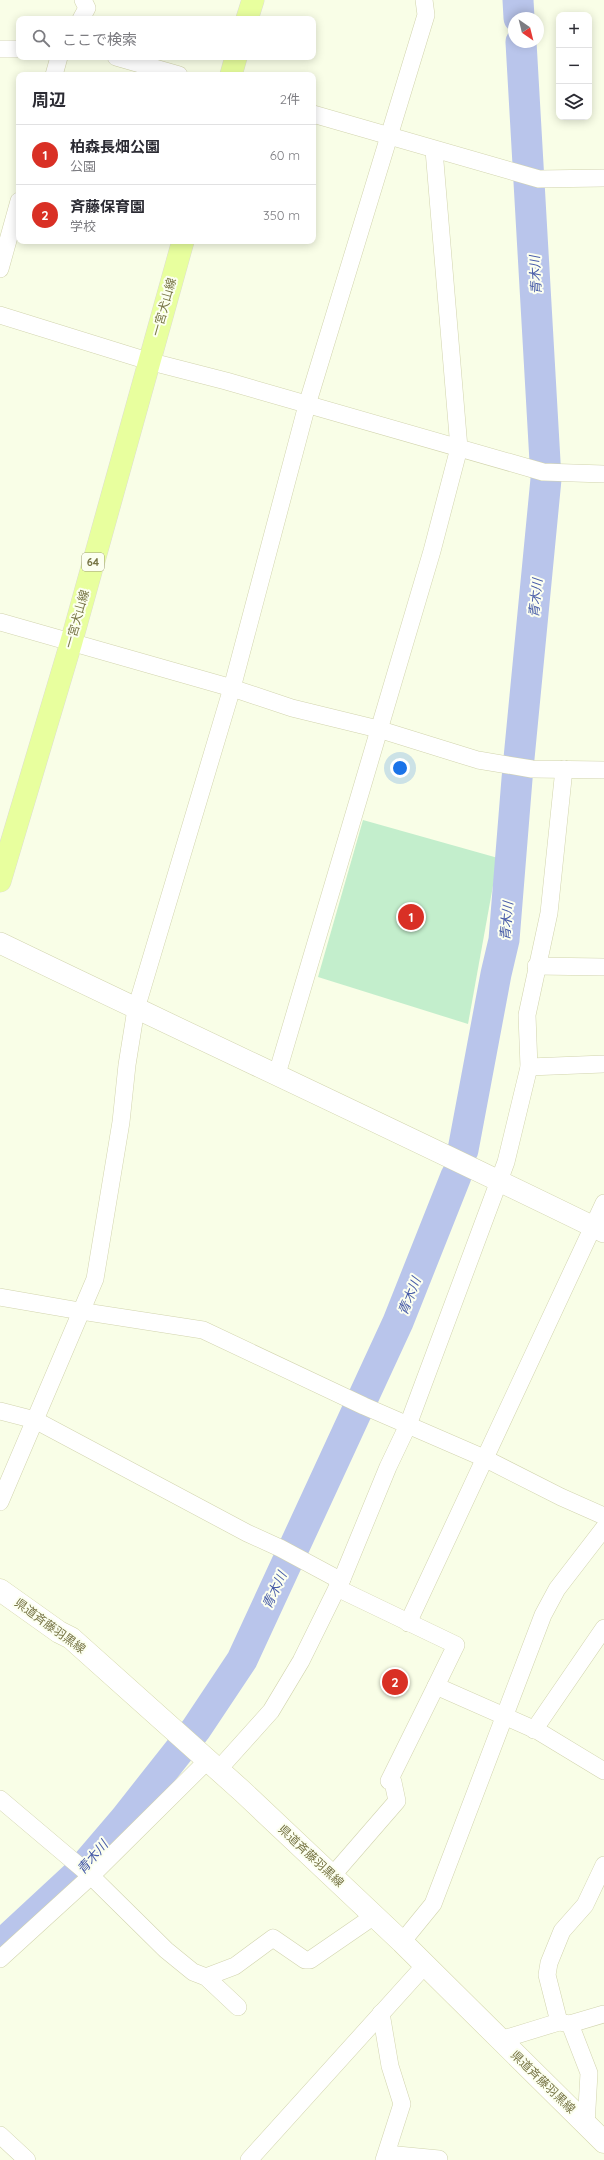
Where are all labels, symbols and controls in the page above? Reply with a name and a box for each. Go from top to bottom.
north arrow [508,12,544,48]
map controls [556,12,592,120]
button: + [556,12,592,48]
search box [16,16,316,60]
icon: search [30,27,52,49]
text: ここで検索 [62,30,137,49]
button: − [556,48,592,84]
button: layers [556,84,592,120]
text: 周辺 [32,89,66,110]
text: 2件 [280,91,300,107]
text: 柏森長畑公園 [70,137,160,156]
text: 1 [42,147,48,163]
text: 60 m [270,147,300,163]
text: 公園 [70,158,96,174]
text: 斉藤保育園 [70,197,145,216]
text: 2 [41,207,49,223]
text: 350 m [263,207,300,223]
text: 学校 [70,218,96,234]
water label: 青木川 [526,253,544,295]
street label: 一宮犬山線 [148,276,179,338]
road number: 64 [82,553,104,571]
water label: 青木川 [525,576,545,618]
street label: 一宮犬山線 [61,588,92,650]
your location [390,758,410,778]
water label: 青木川 [496,899,516,941]
pin: 1 [398,902,424,932]
water label: 青木川 [394,1273,424,1317]
water label: 青木川 [259,1567,290,1611]
street label: 県道斉藤羽黒線 [12,1595,89,1656]
pin: 2 [382,1667,408,1697]
street label: 県道斉藤羽黒線 [276,1821,347,1890]
water label: 青木川 [73,1836,112,1877]
street label: 県道斉藤羽黒線 [508,2047,579,2116]

